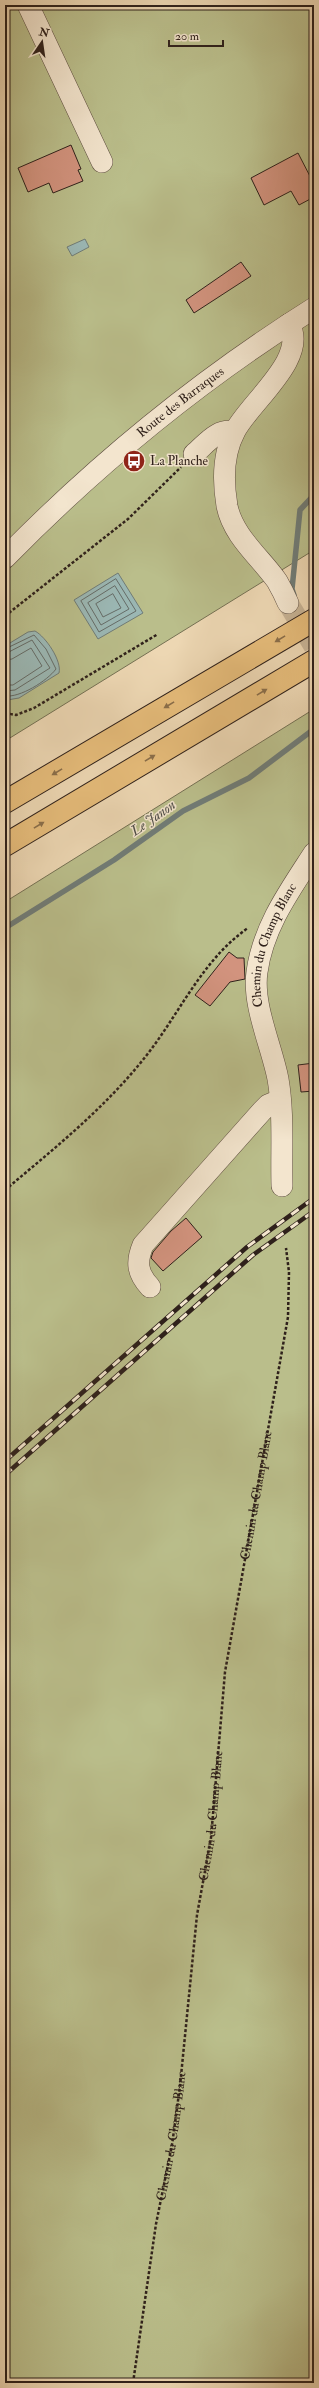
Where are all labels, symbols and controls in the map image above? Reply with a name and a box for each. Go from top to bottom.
north arrow [22,22,62,62]
scale bar [169,22,223,48]
text: N [37,25,52,40]
text: 20 m [175,29,200,44]
street label: Route des Barraques [134,363,228,441]
bus stop icon: La Planche [121,448,147,474]
place label: La Planche [150,453,209,469]
one-way arrow [274,636,286,643]
one-way arrow [256,688,268,695]
one-way arrow [163,702,174,709]
one-way arrow [144,755,156,762]
one-way arrow [51,768,63,775]
water label: Le Janon [126,796,179,840]
one-way arrow [33,821,44,828]
street label: Chemin du Champ Blanc [248,880,300,1008]
street label: Chemin du Champ Blanc [237,1429,276,1561]
street label: Chemin du Champ Blanc [195,1750,226,1882]
street label: Chemin du Champ Blanc [153,2071,189,2202]

